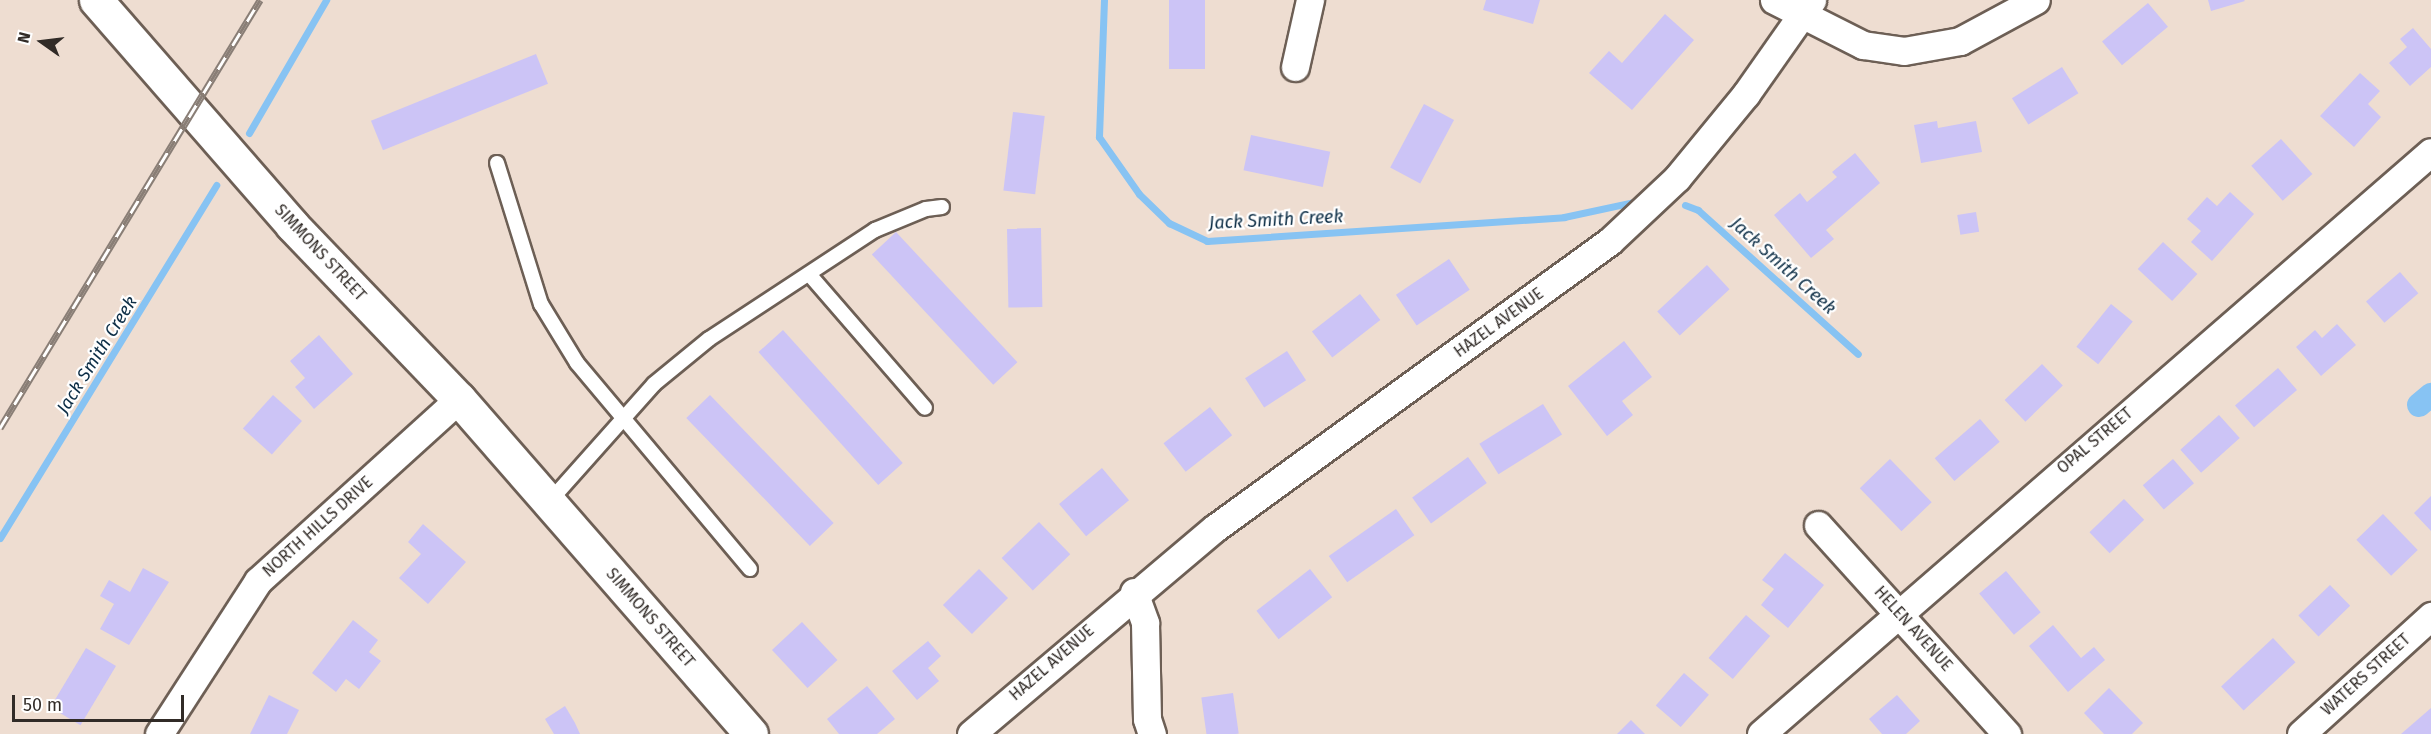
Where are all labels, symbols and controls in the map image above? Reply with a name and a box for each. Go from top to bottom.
north arrow [12,12,72,72]
text: N [14,30,35,45]
street label: SIMMONS STREET [270,201,370,305]
water label: Jack Smith Creek [1208,206,1344,234]
water label: Jack Smith Creek [1726,213,1840,319]
street label: HAZEL AVENUE [1451,284,1547,362]
water label: Jack Smith Creek [52,292,142,418]
street label: OPAL STREET [2053,404,2137,478]
street label: NORTH HILLS DRIVE [259,473,377,581]
street label: SIMMONS STREET [602,565,698,671]
street label: HELEN AVENUE [1870,583,1956,675]
street label: HAZEL AVENUE [1006,621,1098,705]
street label: WATERS STREET [2318,630,2414,720]
scale bar [15,683,188,721]
text: 50 m [23,694,62,716]

